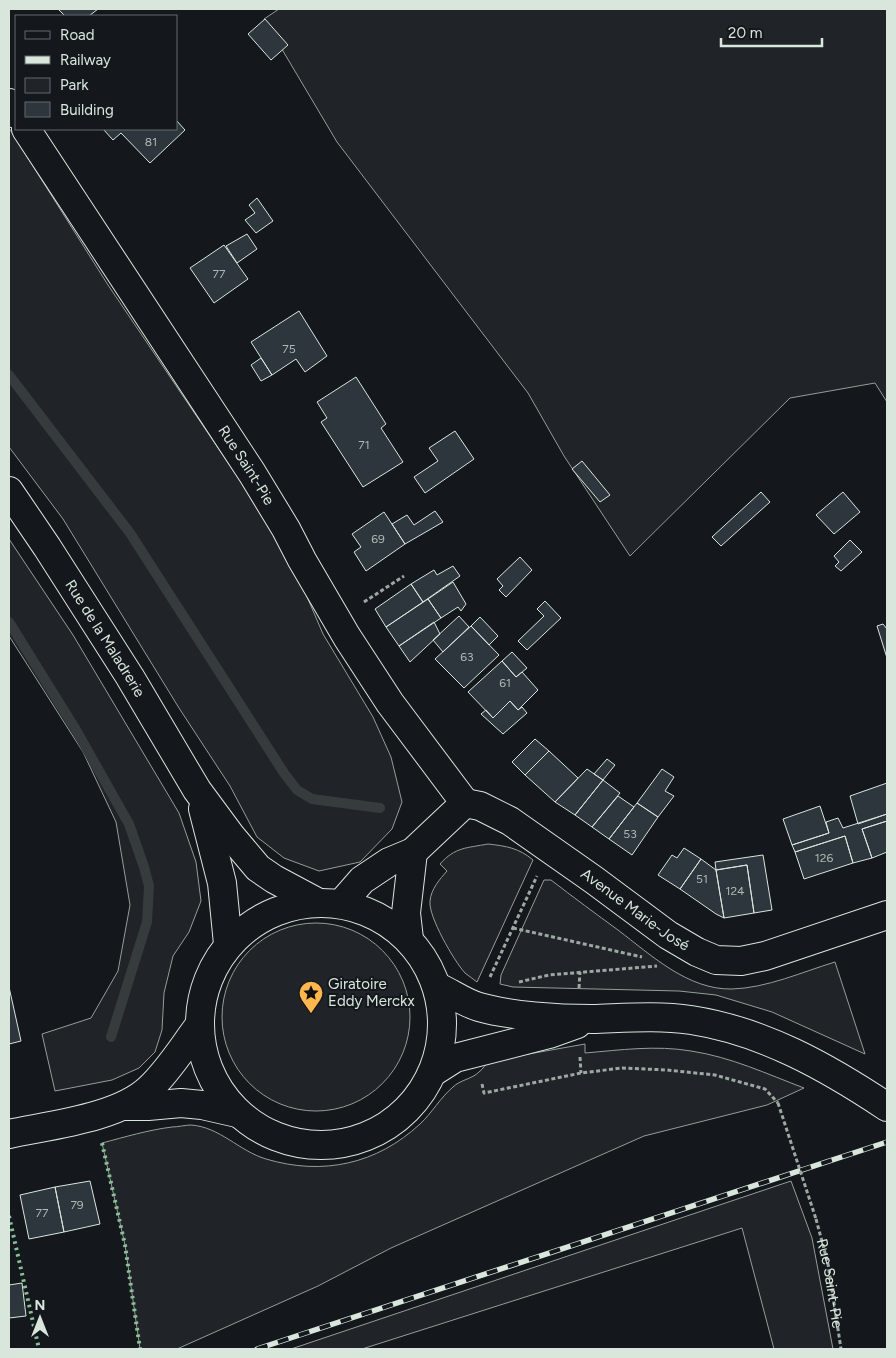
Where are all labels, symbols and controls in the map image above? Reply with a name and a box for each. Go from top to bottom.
legend [15,15,178,130]
scale bar [721,15,822,47]
text: 20 m [728,24,762,42]
text: Road [60,26,95,44]
text: Railway [60,51,111,69]
text: Park [60,76,89,94]
text: Building [60,101,114,119]
house number: 81 [145,135,157,149]
house number: 77 [213,267,226,281]
house number: 75 [282,342,296,356]
street label: Rue Saint-Pie [214,422,278,508]
house number: 71 [358,438,370,452]
house number: 69 [371,532,385,546]
street label: Rue de la Maladrerie [61,576,149,700]
house number: 63 [460,650,474,664]
house number: 61 [499,676,511,690]
house number: 53 [623,827,637,841]
house number: 126 [815,851,833,865]
street label: Avenue Marie-José [577,865,693,955]
house number: 51 [696,872,708,886]
house number: 124 [725,884,745,898]
place label: Giratoire Eddy Merckx [328,975,415,1010]
place icon: Giratoire Eddy Merckx [298,980,324,1014]
house number: 79 [70,1198,84,1212]
house number: 77 [36,1206,49,1220]
street label: Rue Saint-Pie [813,1237,847,1329]
north arrow [15,1293,65,1343]
text: N [35,1297,45,1314]

